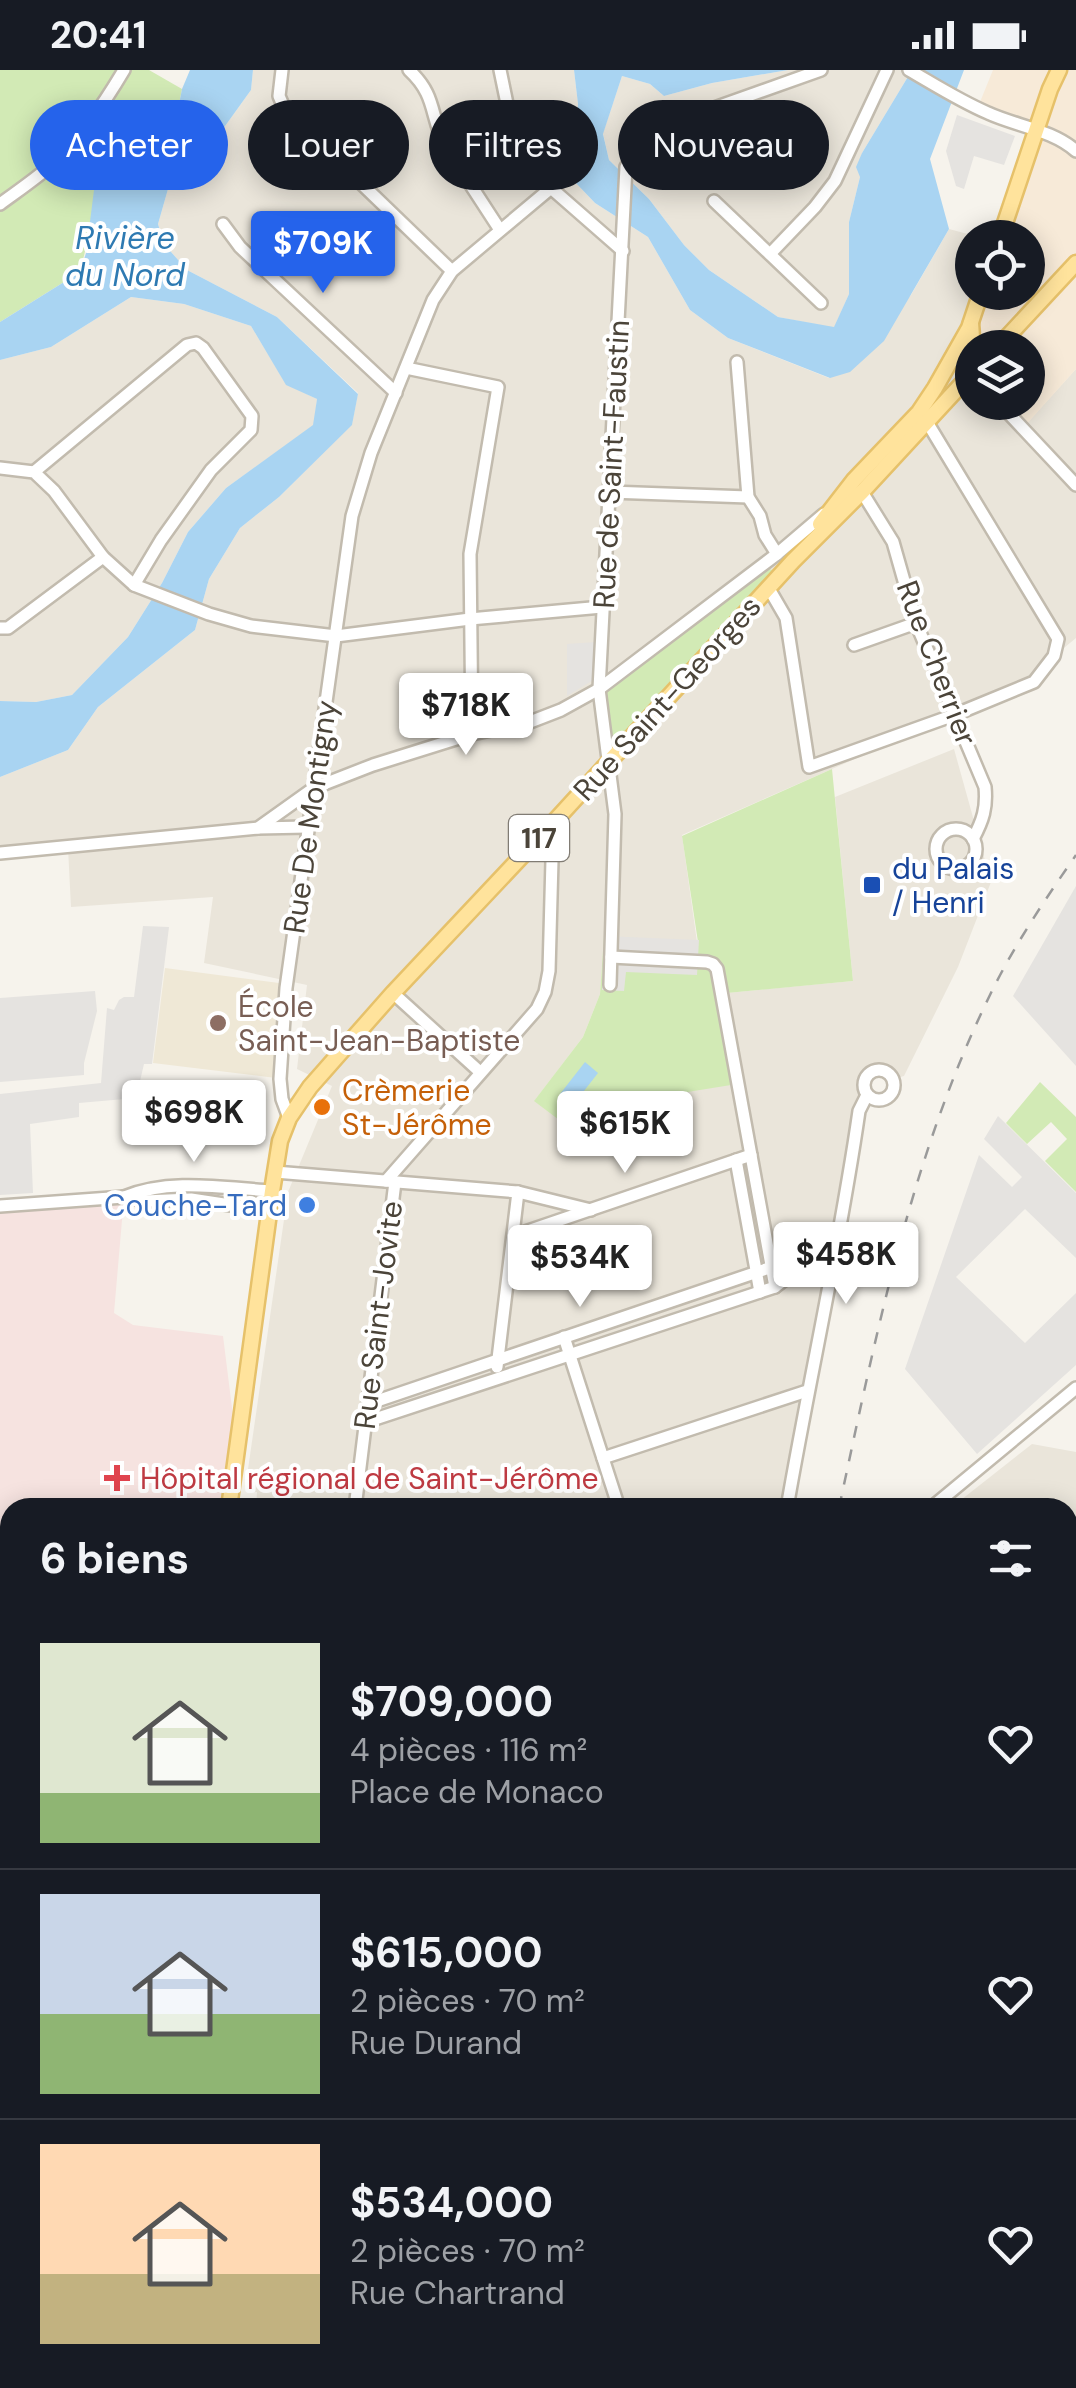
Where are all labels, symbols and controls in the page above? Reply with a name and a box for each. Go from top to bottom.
text: 20:41 [50,10,147,60]
chip: Acheter [30,100,228,190]
chip: Louer [248,100,409,190]
chip: Filtres [429,100,598,190]
chip: Nouveau [618,100,829,190]
pin: $709K [253,211,393,296]
water label: Rivière du Nord [65,217,186,296]
map controls [955,220,1045,420]
button: locate [955,220,1045,310]
text: $709K [273,222,373,264]
street label: Rue de Saint-Faustin [584,319,638,609]
button: layers [955,330,1045,420]
street label: Rue Cherrier [888,575,986,751]
street label: Rue Saint-Georges [565,587,769,809]
pin: $718K [396,673,536,758]
text: $718K [421,684,511,726]
street label: Rue De Montigny [274,698,346,936]
road number: 117 [509,815,569,861]
place label: du Palais / Henri [892,849,1014,922]
marker: du Palais / Henri [861,874,883,896]
place label: École Saint-Jean-Baptiste [238,987,520,1060]
marker: École Saint-Jean-Baptiste [207,1012,229,1034]
place label: Crèmerie St-Jérôme [342,1071,492,1144]
pin: $698K [124,1080,264,1165]
text: $698K [144,1091,244,1133]
pin: $615K [555,1091,695,1176]
marker: Crèmerie St-Jérôme [311,1096,333,1118]
text: $615K [579,1102,671,1144]
place label: Couche-Tard [104,1186,287,1225]
marker: Couche-Tard [296,1194,318,1216]
street label: Rue Saint-Jovite [345,1199,411,1431]
pin: $458K [776,1222,916,1307]
pin: $534K [510,1225,650,1310]
text: $458K [795,1233,897,1275]
text: $534K [530,1236,630,1278]
place label: Hôpital régional de Saint-Jérôme [140,1459,599,1498]
marker: Hôpital régional de Saint-Jérôme [104,1465,130,1491]
text: 6 biens [40,1531,189,1586]
icon: filters [983,1531,1038,1586]
text: $709,000 [350,1674,553,1729]
icon: home [120,1683,240,1803]
icon: heart [983,1716,1038,1771]
text: 4 pièces · 116 m² [350,1729,587,1771]
text: Place de Monaco [350,1771,604,1813]
text: $615,000 [350,1925,542,1980]
icon: home [120,1934,240,2054]
icon: heart [983,1967,1038,2022]
text: 2 pièces · 70 m² [350,1980,585,2022]
text: Rue Durand [350,2022,522,2064]
text: $534,000 [350,2175,553,2230]
icon: home [120,2184,240,2304]
icon: heart [983,2217,1038,2272]
text: 2 pièces · 70 m² [350,2230,585,2272]
text: Rue Chartrand [350,2272,565,2314]

